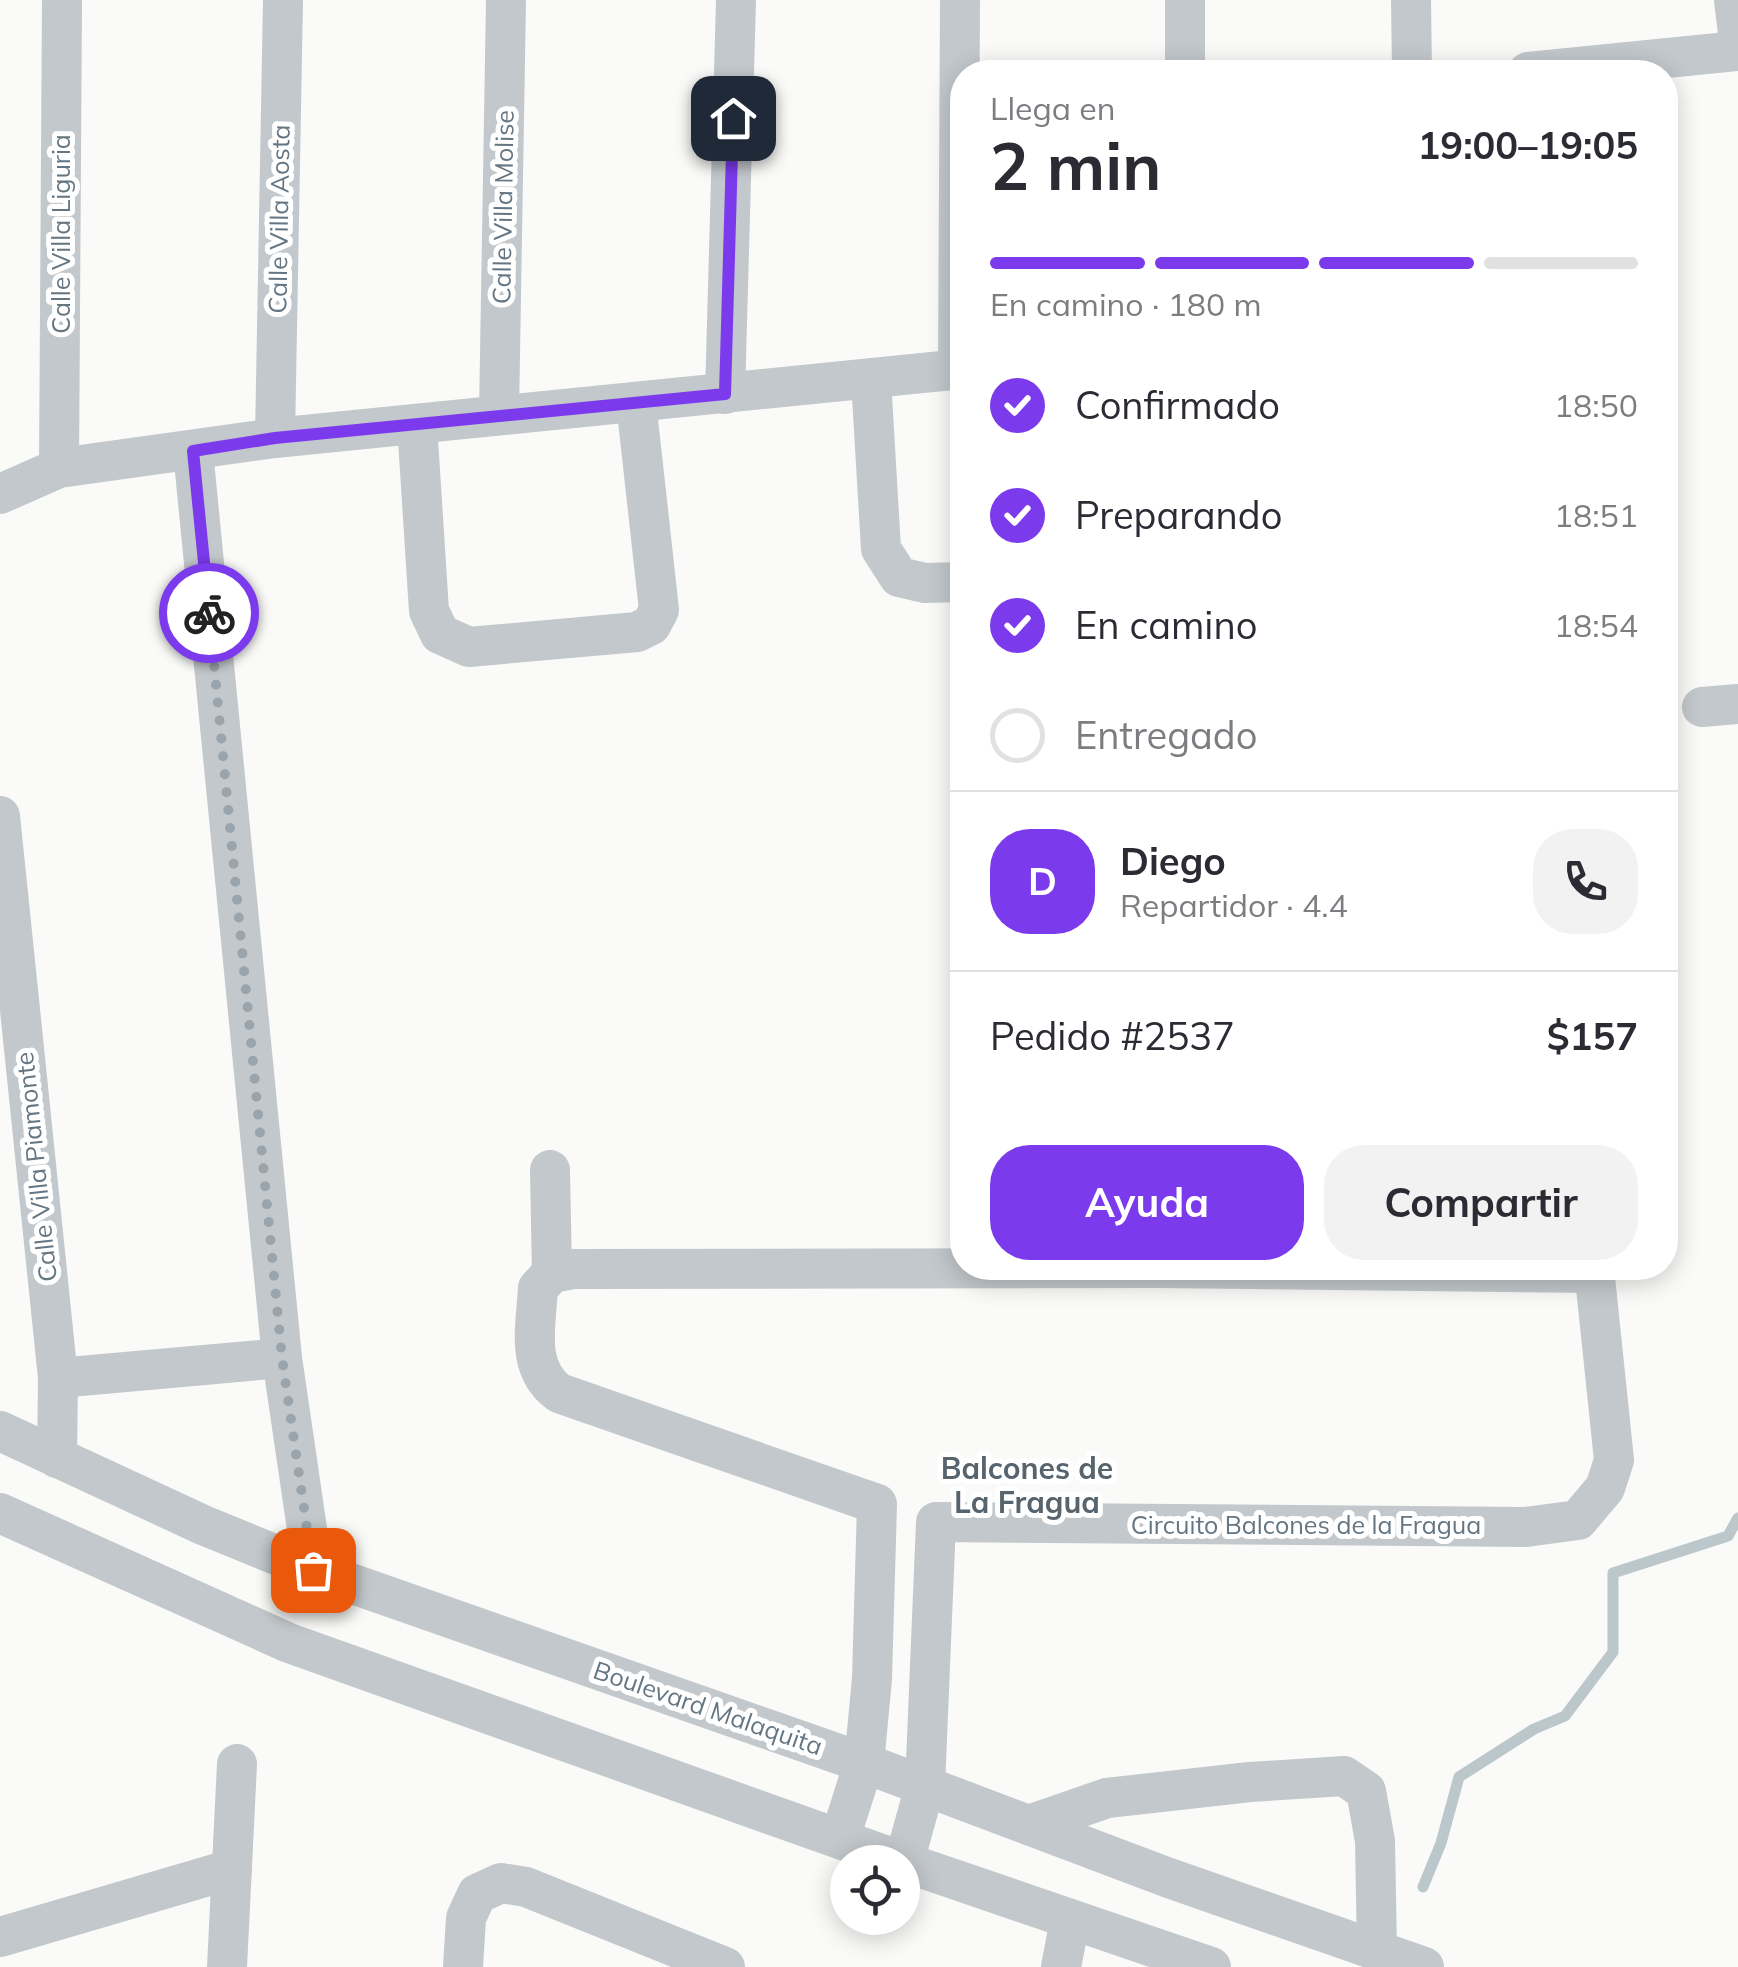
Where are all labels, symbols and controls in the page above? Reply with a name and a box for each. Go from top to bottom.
pin [691,76,776,161]
text: Llega en [990,88,1115,128]
icon: home [706,91,761,146]
street label: Calle Villa Molise [485,110,520,304]
text: 19:00–19:05 [1418,121,1638,169]
street label: Calle Villa Aosta [261,124,296,314]
text: 2 min [990,125,1161,206]
street label: Calle Villa Liguria [45,134,76,334]
text: En camino · 180 m [990,284,1262,324]
icon: check [990,378,1045,433]
text: Confirmado [1075,381,1280,429]
text: 18:50 [1554,385,1638,425]
icon: check [990,488,1045,543]
text: Preparando [1075,491,1282,539]
text: 18:51 [1554,495,1638,535]
courier [159,563,259,663]
icon: bike [182,586,237,641]
icon: check [990,598,1045,653]
text: En camino [1075,601,1257,649]
text: 18:54 [1554,605,1638,645]
text: Entregado [1075,711,1257,759]
button: phone [1533,829,1638,934]
text: Diego [1120,837,1226,885]
text: D [1028,857,1057,905]
text: Repartidor · 4.4 [1120,885,1348,925]
text: Pedido #2537 [990,1012,1235,1060]
text: $157 [1547,1012,1638,1060]
street label: Calle Villa Piamonte [8,1051,63,1283]
button: Ayuda [990,1145,1304,1260]
button: Compartir [1324,1145,1638,1260]
district label: Balcones de La Fragua [941,1449,1113,1521]
street label: Circuito Balcones de la Fragua [1131,1509,1481,1540]
pin [271,1528,356,1613]
icon: bag [286,1543,341,1598]
street label: Boulevard Malaquita [590,1654,827,1761]
map controls [830,1845,920,1935]
button: locate [830,1845,920,1935]

